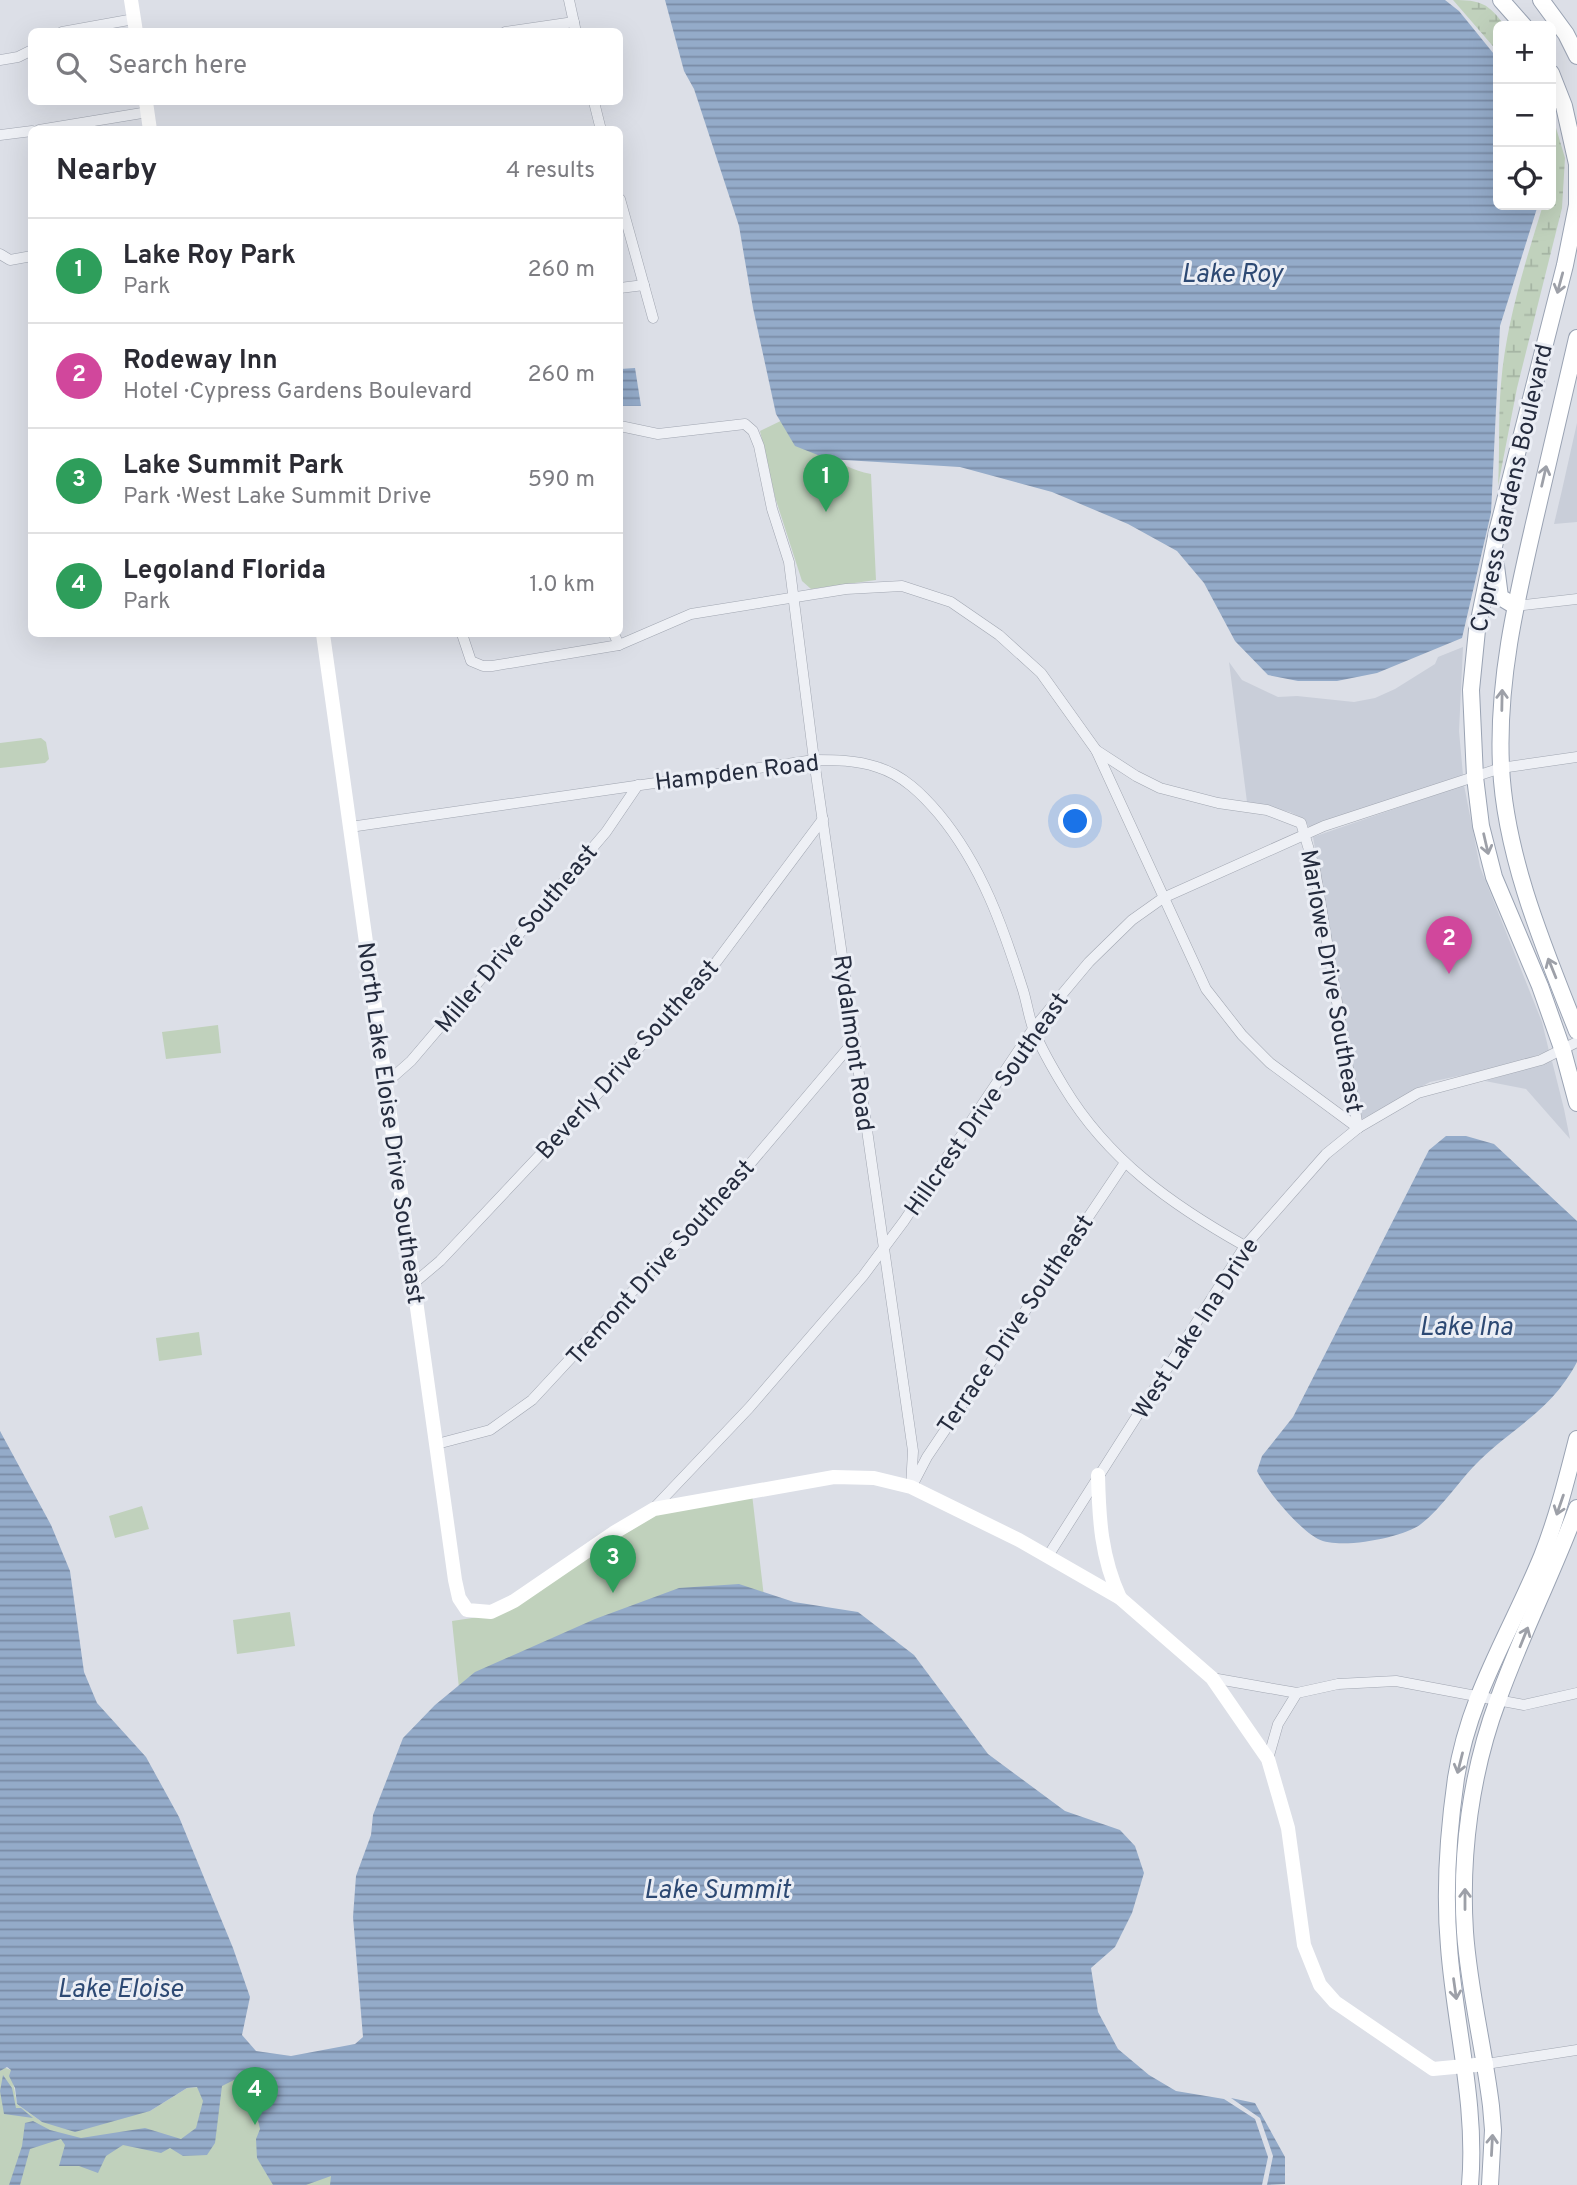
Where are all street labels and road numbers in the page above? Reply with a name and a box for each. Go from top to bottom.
street label: Cypress Gardens Boulevard [1465,341,1561,636]
street label: Hampden Road [654,749,821,799]
street label: Miller Drive Southeast [430,839,605,1040]
street label: Marlowe Drive Southeast [1292,847,1368,1115]
street label: North Lake Eloise Drive Southeast [349,940,429,1306]
street label: Rydalmont Road [825,953,879,1133]
street label: Beverly Drive Southeast [531,954,726,1167]
street label: Hillcrest Drive Southeast [899,988,1076,1223]
street label: Tremont Drive Southeast [561,1154,762,1373]
street label: Terrace Drive Southeast [932,1210,1101,1440]
street label: West Lake Ina Drive [1127,1233,1267,1425]

